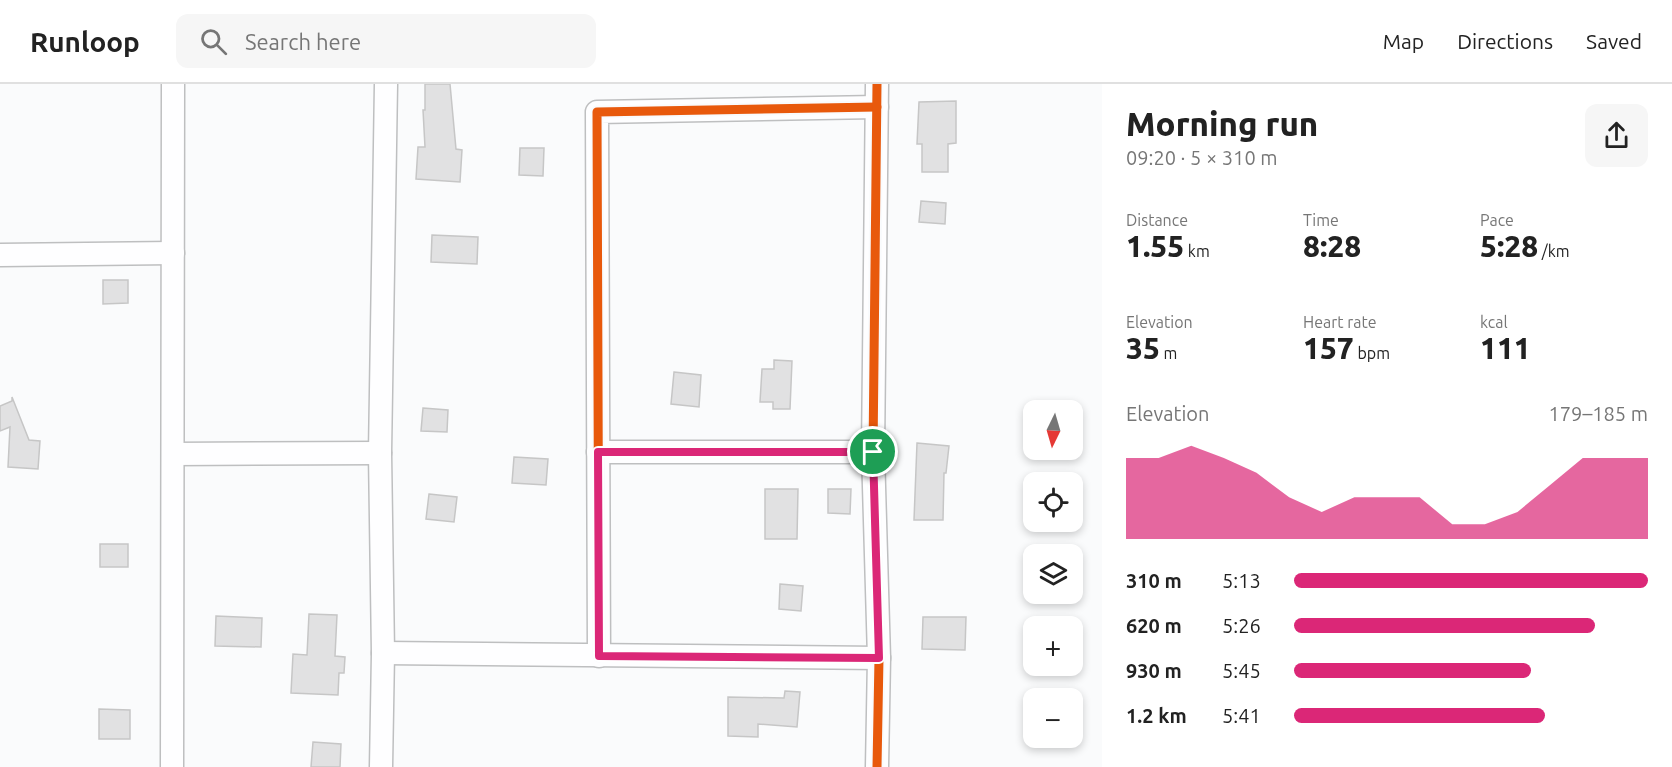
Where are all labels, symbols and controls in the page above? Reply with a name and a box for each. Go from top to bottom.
search box [176,14,596,68]
icon: search [197,25,230,58]
text: Runloop [30,26,140,57]
text: Search here [245,29,361,54]
text: Map [1383,29,1424,53]
text: Directions [1457,29,1553,53]
text: Saved [1586,29,1642,53]
button: share [1585,104,1648,167]
text: Morning run [1126,105,1318,142]
text: 09:20 · 5 × 310 m [1126,146,1278,169]
text: Distance [1126,211,1188,229]
text: Time [1303,211,1339,229]
text: Pace [1480,211,1514,229]
text: 1.55 [1126,229,1184,263]
text: 8:28 [1303,229,1361,263]
text: 5:28 [1480,229,1538,263]
text: km [1184,242,1210,260]
text: /km [1538,242,1570,260]
text: Elevation [1126,313,1193,331]
text: Heart rate [1303,313,1377,331]
text: kcal [1480,313,1508,331]
text: 35 [1126,331,1160,365]
text: 157 [1303,331,1354,365]
text: 111 [1480,331,1531,365]
text: m [1160,344,1177,362]
text: bpm [1354,344,1390,362]
north arrow [1023,400,1083,460]
map controls [1023,400,1083,748]
text: Elevation [1126,402,1209,425]
text: 179–185 m [1549,402,1648,425]
pin [847,426,898,477]
icon: arrive [856,435,889,468]
button: locate [1023,472,1083,532]
button: layers [1023,544,1083,604]
text: 310 m [1126,569,1182,592]
text: 5:13 [1222,569,1261,592]
text: 620 m [1126,614,1182,637]
text: 5:26 [1222,614,1261,637]
button: + [1023,616,1083,676]
text: 930 m [1126,659,1182,682]
text: 5:45 [1222,659,1261,682]
button: − [1023,688,1083,748]
text: 1.2 km [1126,704,1187,727]
text: 5:41 [1222,704,1261,727]

